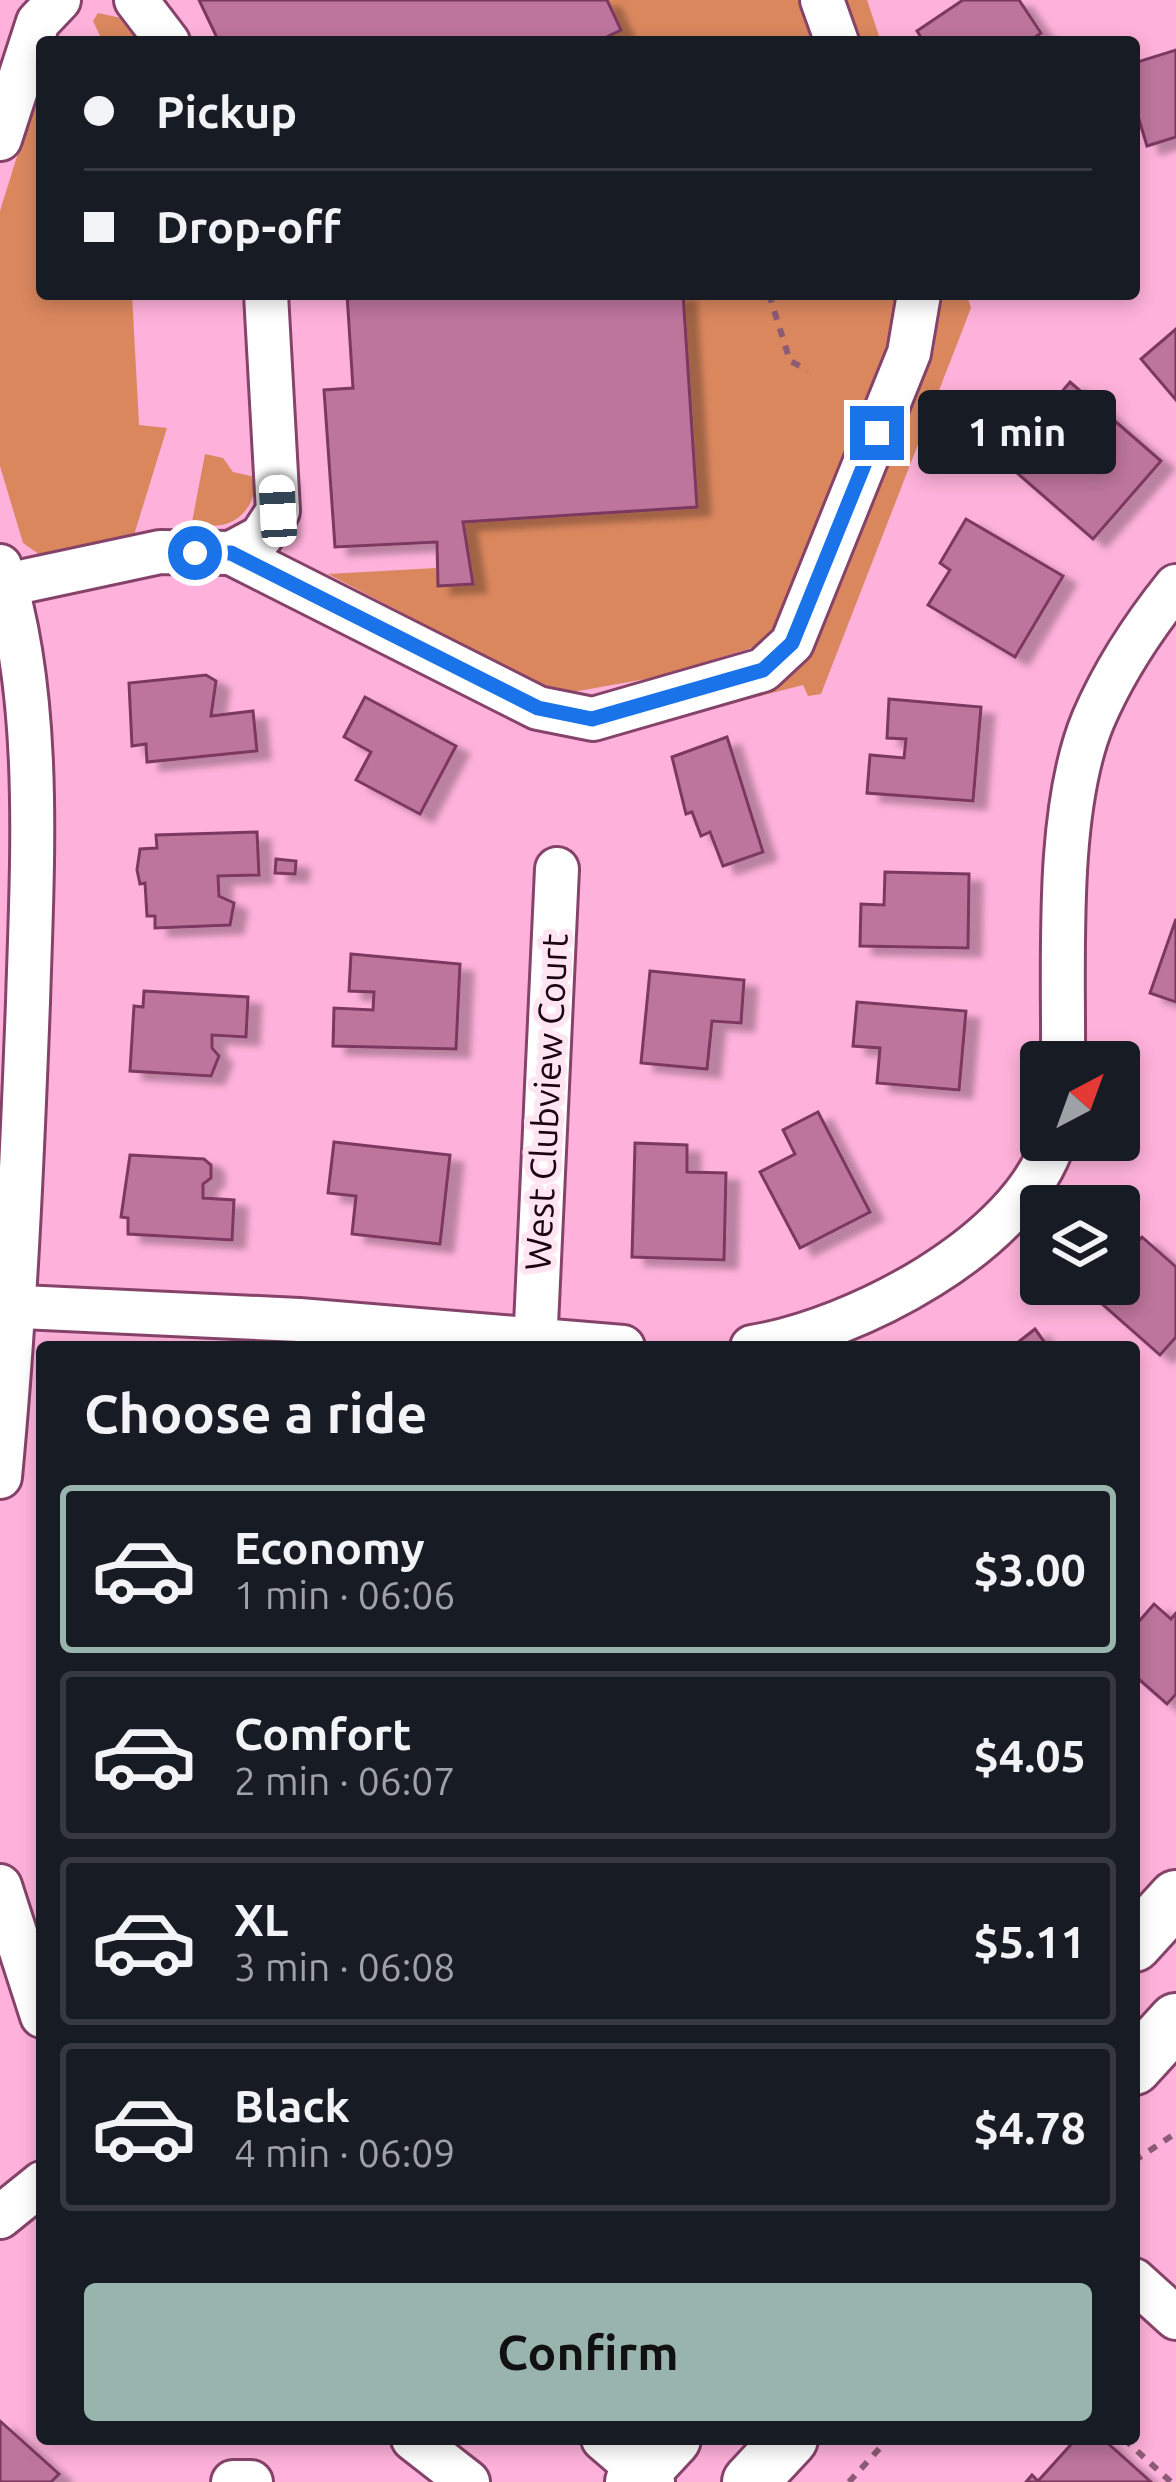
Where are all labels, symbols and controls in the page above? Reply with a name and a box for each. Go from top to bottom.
text: Pickup [156,86,297,137]
text: Drop-off [156,201,341,252]
callout: 1 min [919,391,1117,475]
route end [850,406,904,460]
text: 1 min [968,410,1066,453]
car [258,474,298,548]
route start [168,526,222,580]
street label: West Clubview Court [516,932,575,1272]
north arrow [1020,1041,1140,1161]
map controls [1020,1041,1140,1305]
button: layers [1020,1185,1140,1305]
text: Choose a ride [84,1383,427,1443]
icon: car [90,1515,198,1623]
text: Economy [234,1522,425,1573]
text: $3.00 [973,1544,1086,1595]
text: 1 min · 06:06 [234,1573,455,1616]
icon: car [90,1701,198,1809]
text: Comfort [234,1708,411,1759]
text: $4.05 [973,1730,1086,1781]
text: 2 min · 06:07 [234,1759,455,1802]
icon: car [90,1887,198,1995]
text: XL [234,1894,288,1945]
text: $5.11 [973,1916,1086,1967]
text: 3 min · 06:08 [234,1945,455,1988]
icon: car [90,2073,198,2181]
text: Black [234,2080,350,2131]
text: $4.78 [973,2102,1086,2153]
text: 4 min · 06:09 [234,2131,455,2174]
button: Confirm [84,2283,1092,2421]

